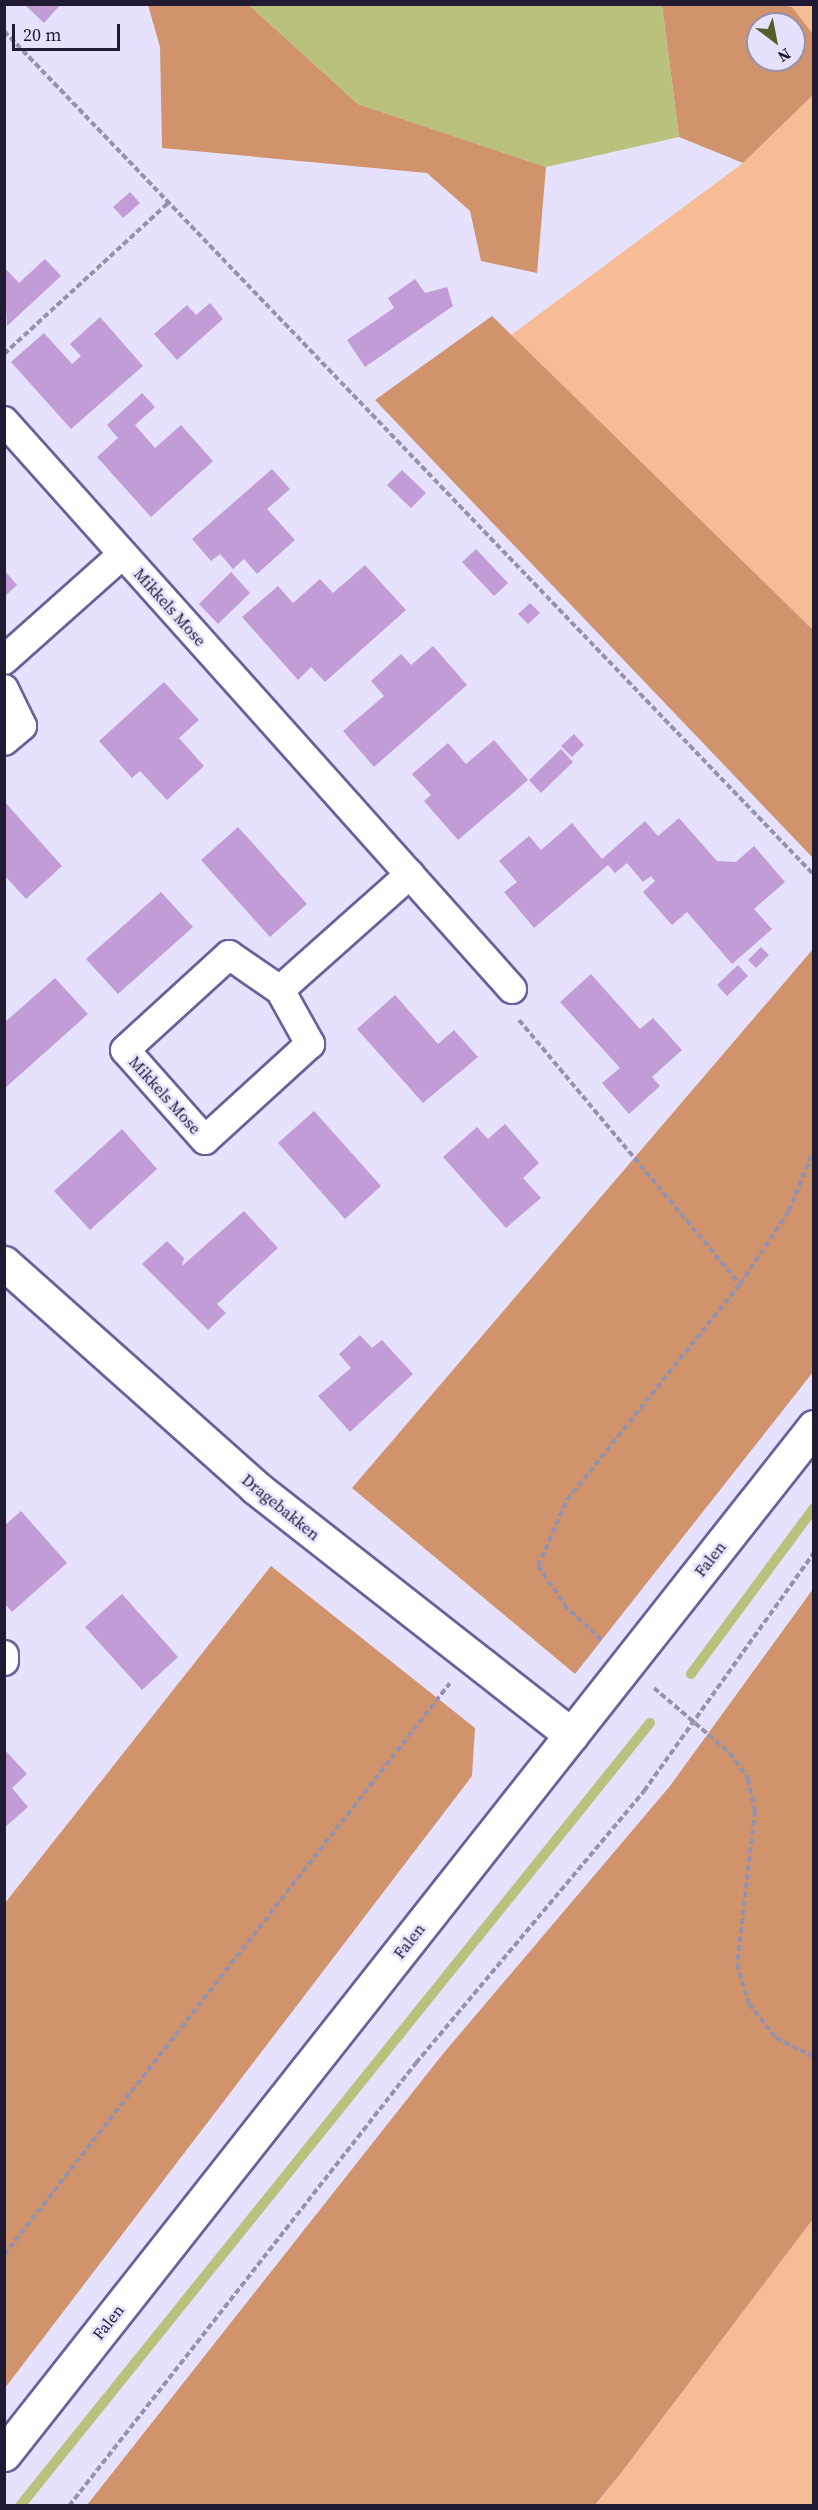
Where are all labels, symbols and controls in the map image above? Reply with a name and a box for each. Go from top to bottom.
scale bar [15,12,123,50]
north arrow [746,12,806,72]
text: 20 m [23,22,61,47]
text: N [774,43,795,68]
street label: Mikkels Mose [130,564,210,650]
street label: Mikkels Mose [125,1052,205,1138]
street label: Dragebakken [238,1470,324,1544]
street label: Falen [690,1538,730,1580]
street label: Falen [389,1920,429,1962]
street label: Falen [88,2301,128,2343]

